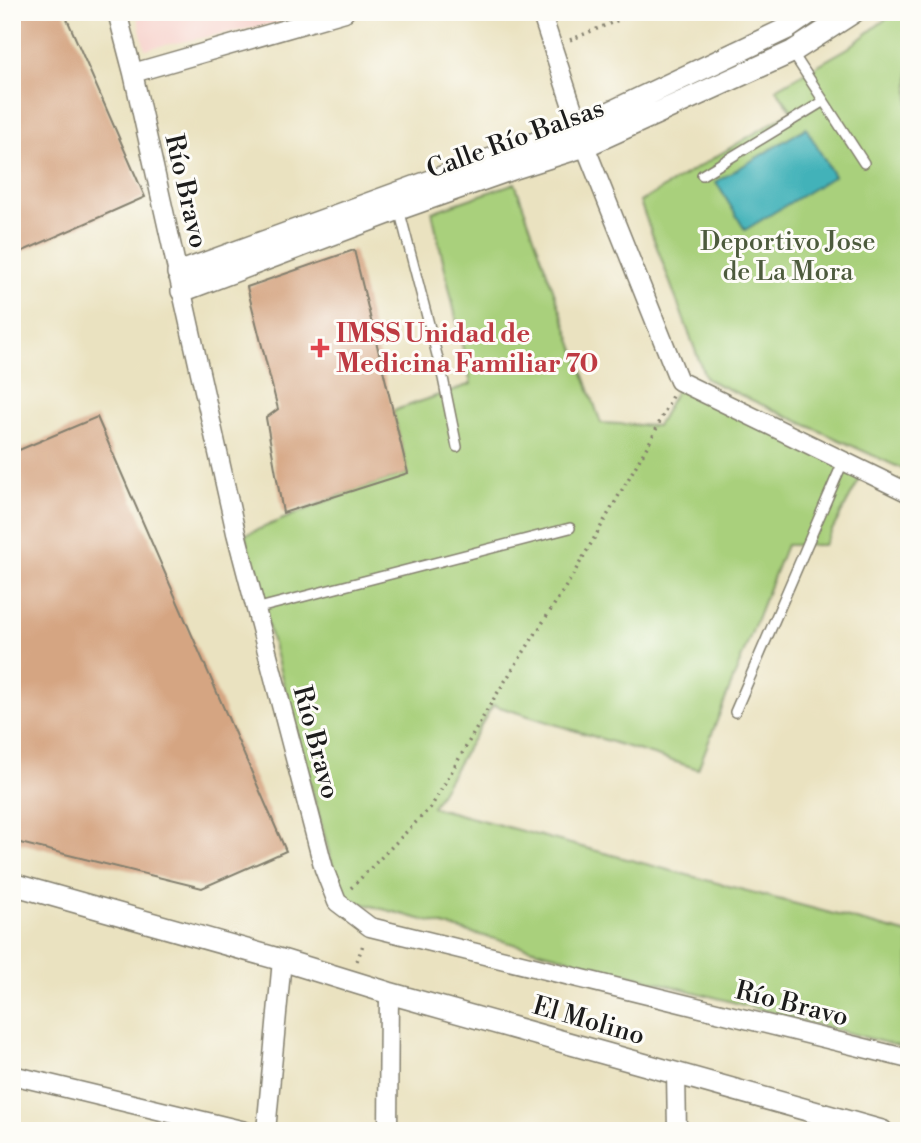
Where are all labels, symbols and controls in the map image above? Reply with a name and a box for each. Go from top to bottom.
street label: Calle Río Balsas [422,92,608,186]
street label: Río Bravo [157,131,215,251]
park label: Deportivo Jose de La Mora [700,226,876,288]
place label: IMSS Unidad de Medicina Familiar 70 [336,318,599,380]
marker: IMSS Unidad de Medicina Familiar 70 [310,338,330,358]
street label: Río Bravo [286,682,346,802]
street label: Río Bravo [732,974,852,1034]
street label: El Molino [529,990,648,1052]

